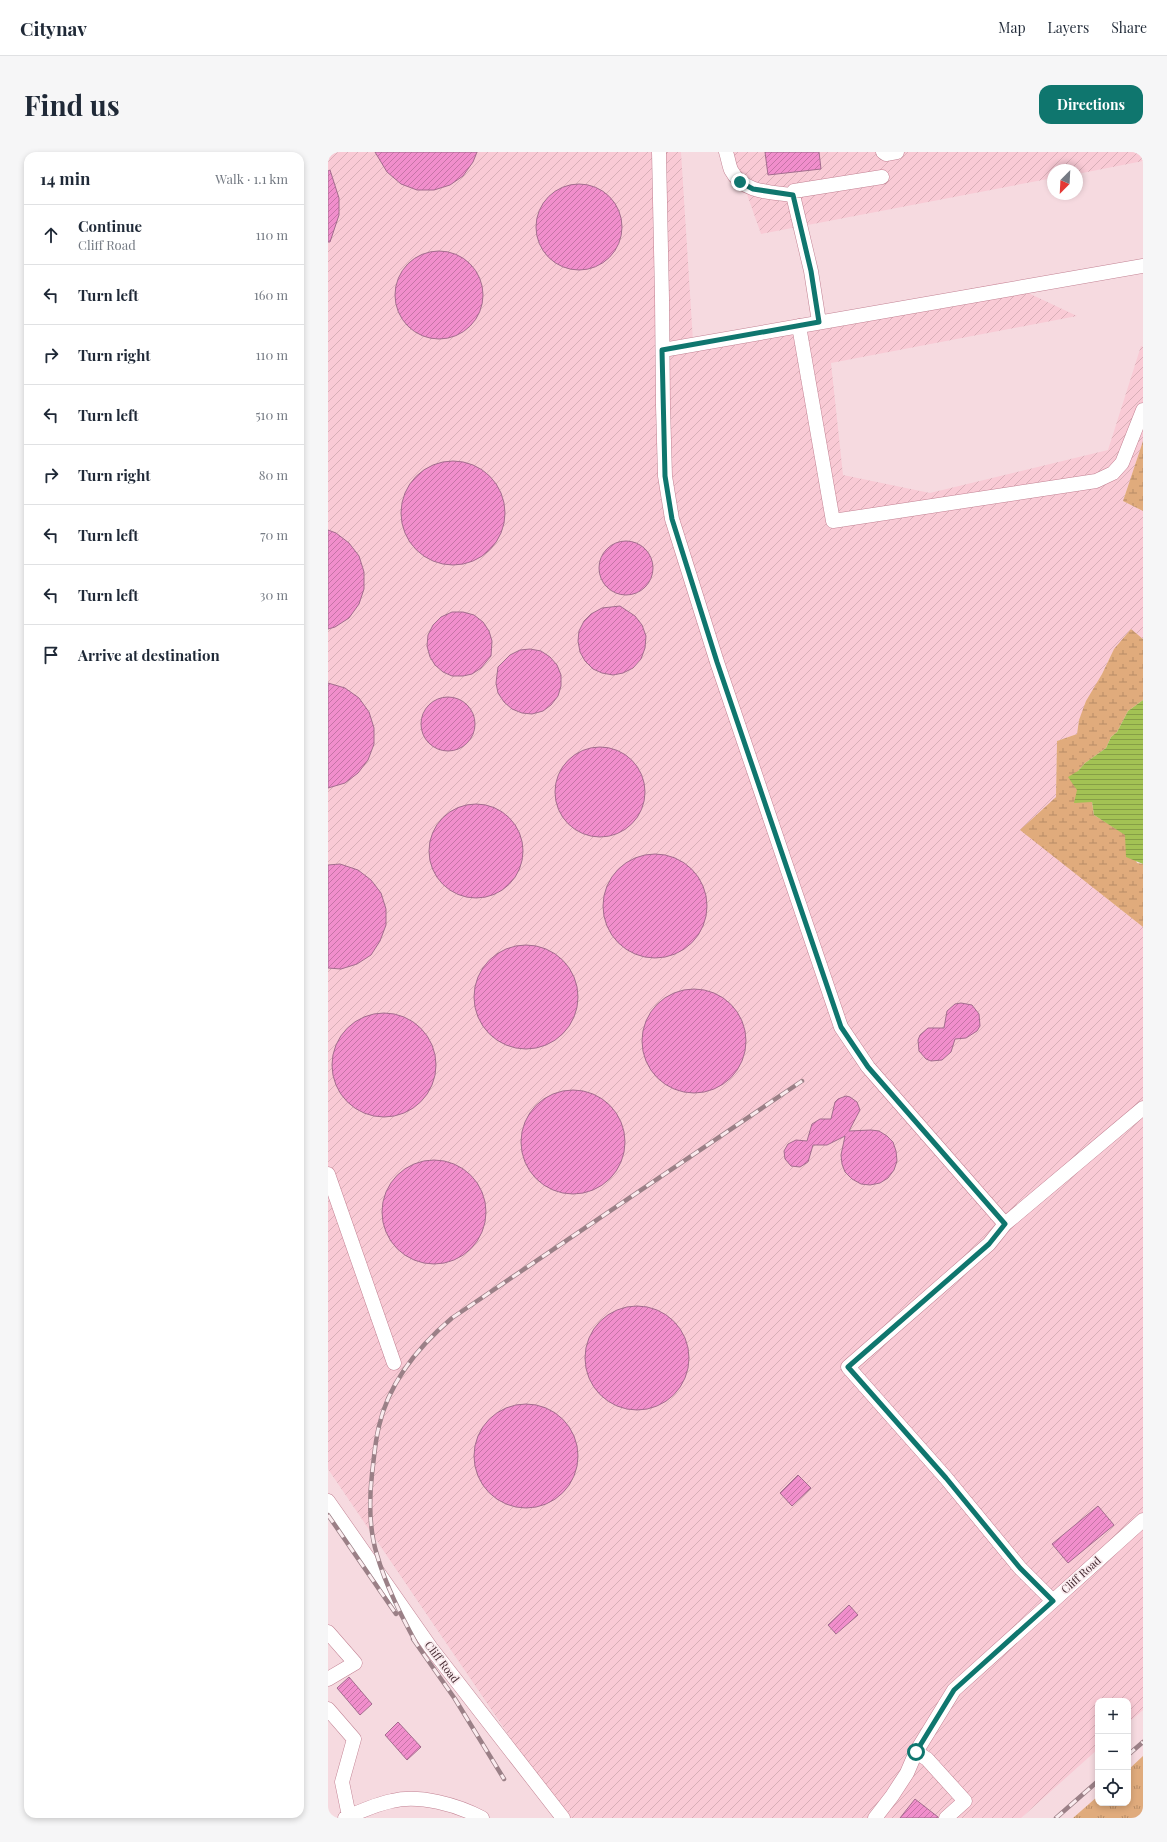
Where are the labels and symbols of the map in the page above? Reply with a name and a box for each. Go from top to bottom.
north arrow [1047,164,1083,200]
route end [731,173,749,191]
street label: Cliff Road [1057,1552,1104,1597]
street label: Cliff Road [422,1638,463,1686]
route start [907,1743,925,1761]

